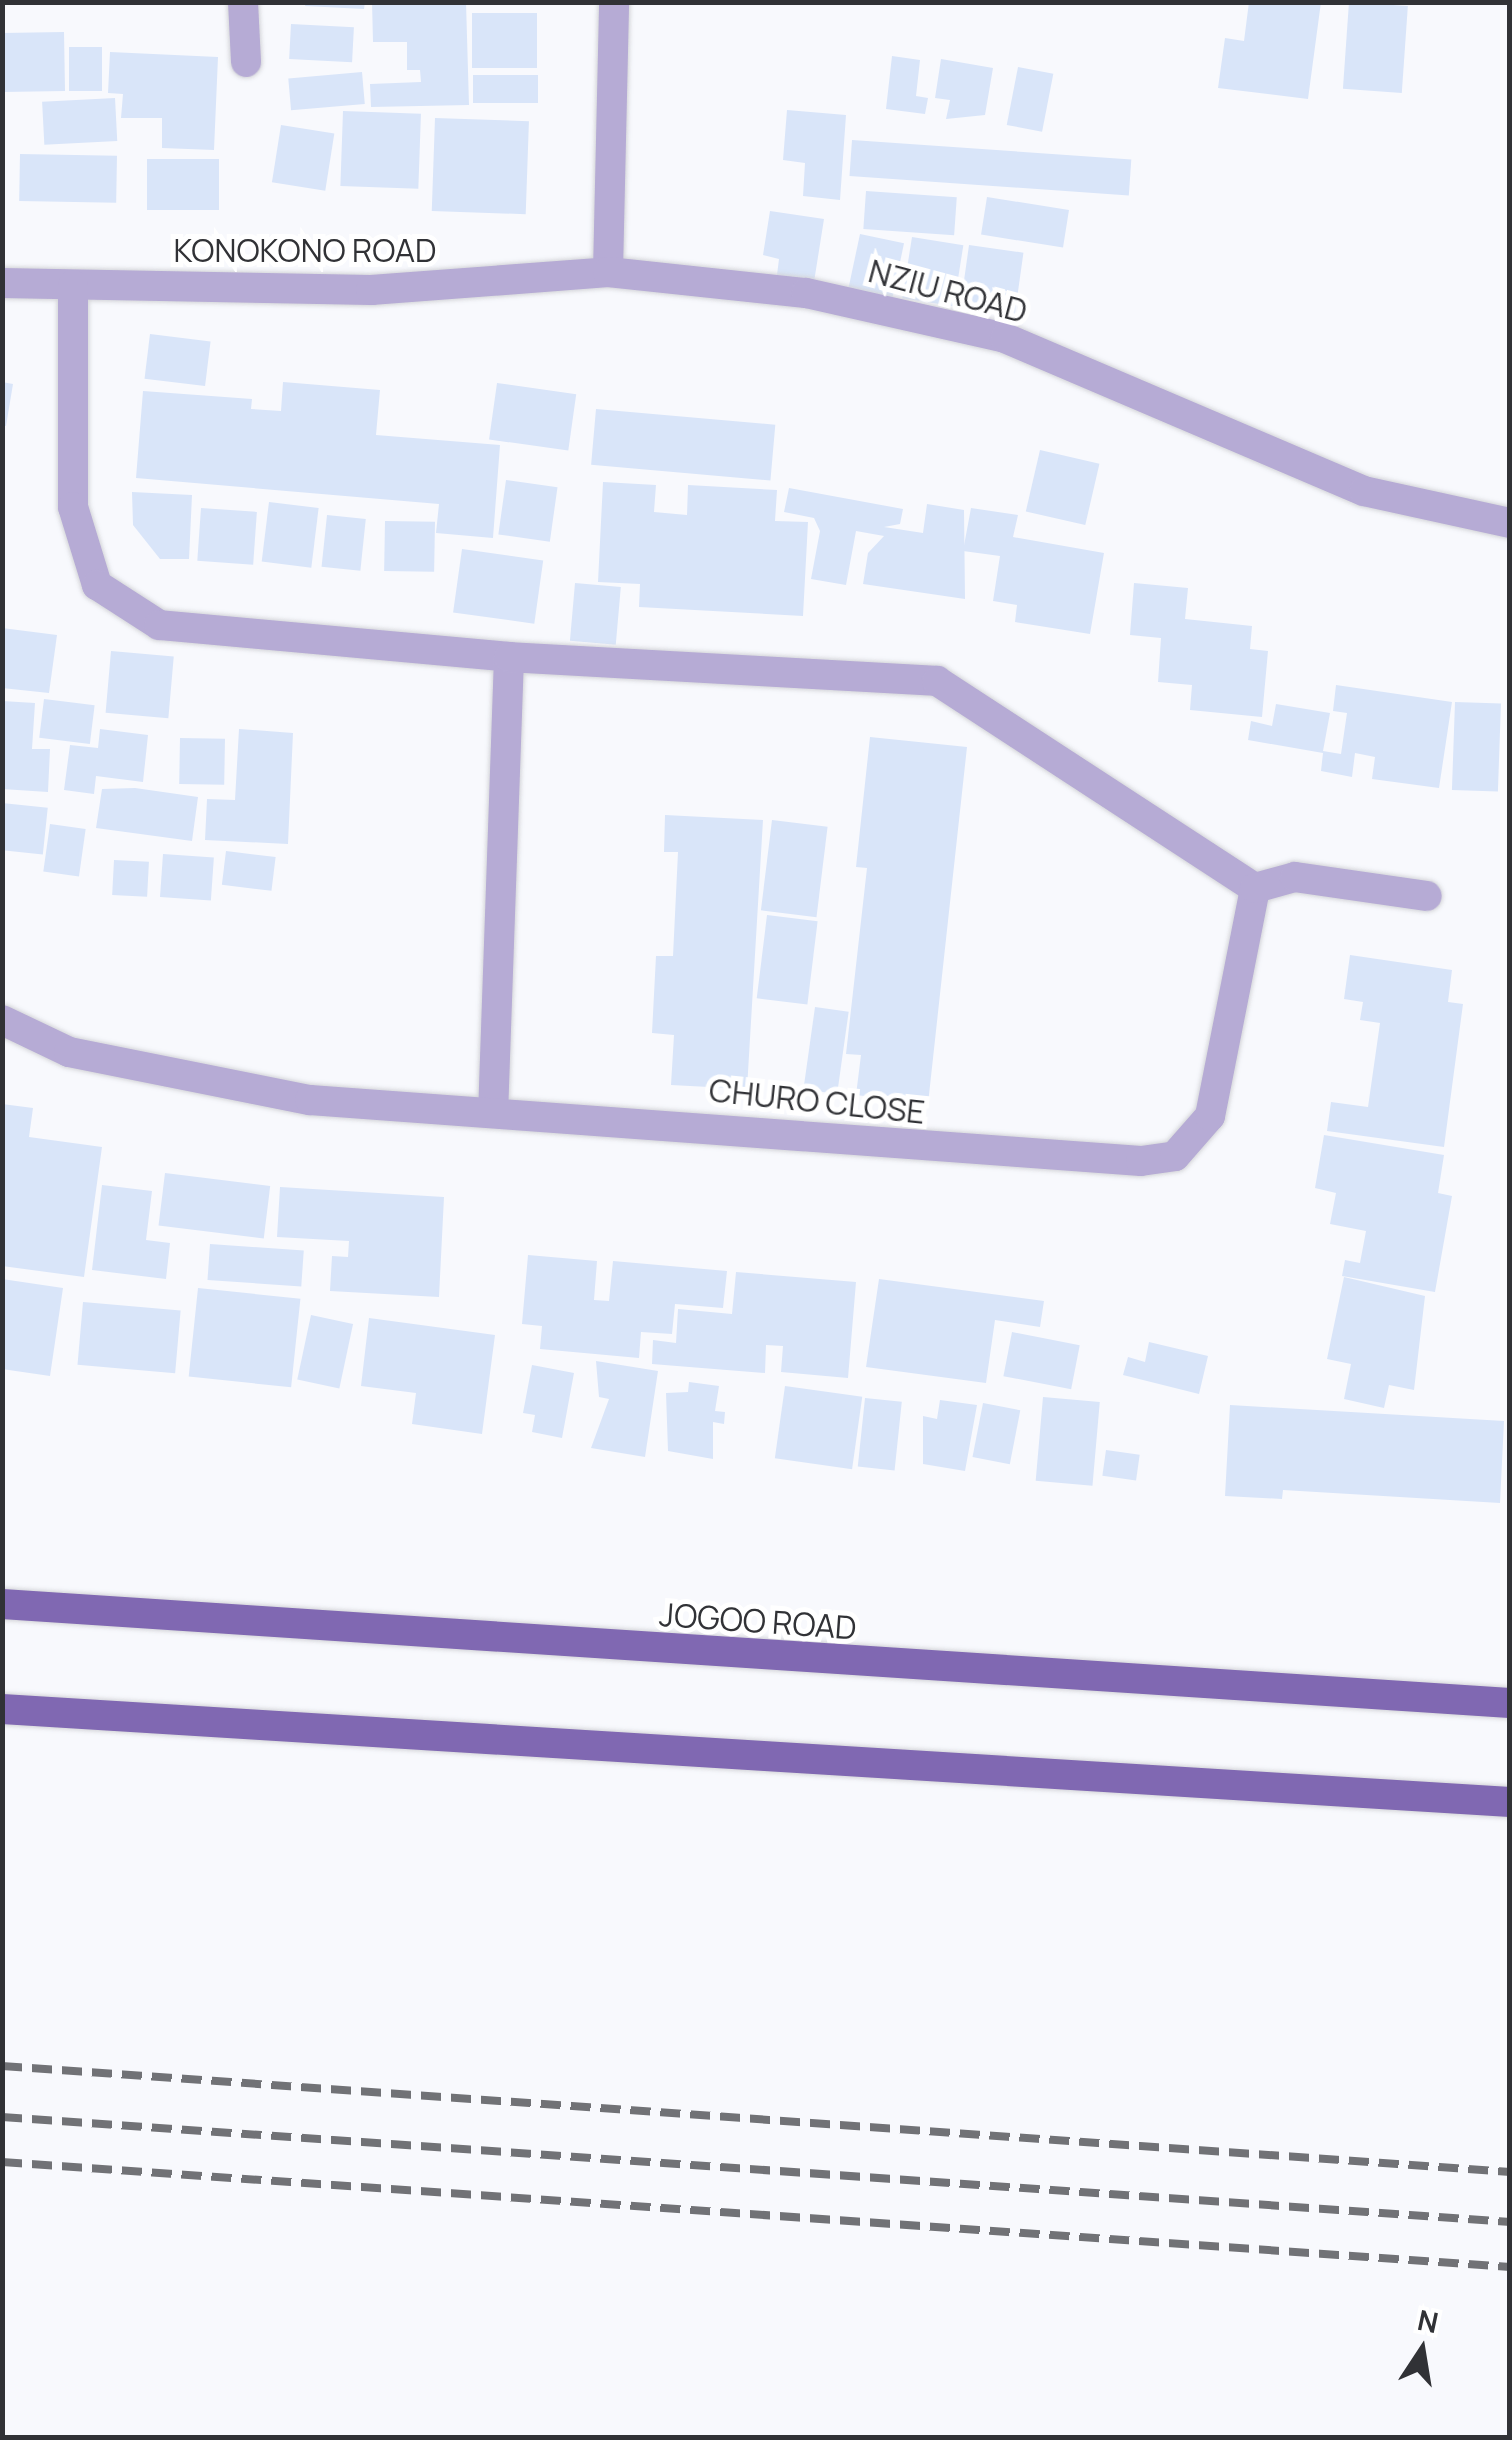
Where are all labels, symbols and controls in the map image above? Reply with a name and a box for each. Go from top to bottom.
street label: KONOKONO ROAD [173,231,437,269]
street label: NZIU ROAD [865,251,1031,331]
street label: CHURO CLOSE [707,1071,927,1131]
street label: JOGOO ROAD [658,1595,858,1647]
north arrow [1372,2300,1472,2400]
text: N [1414,2300,1442,2341]

